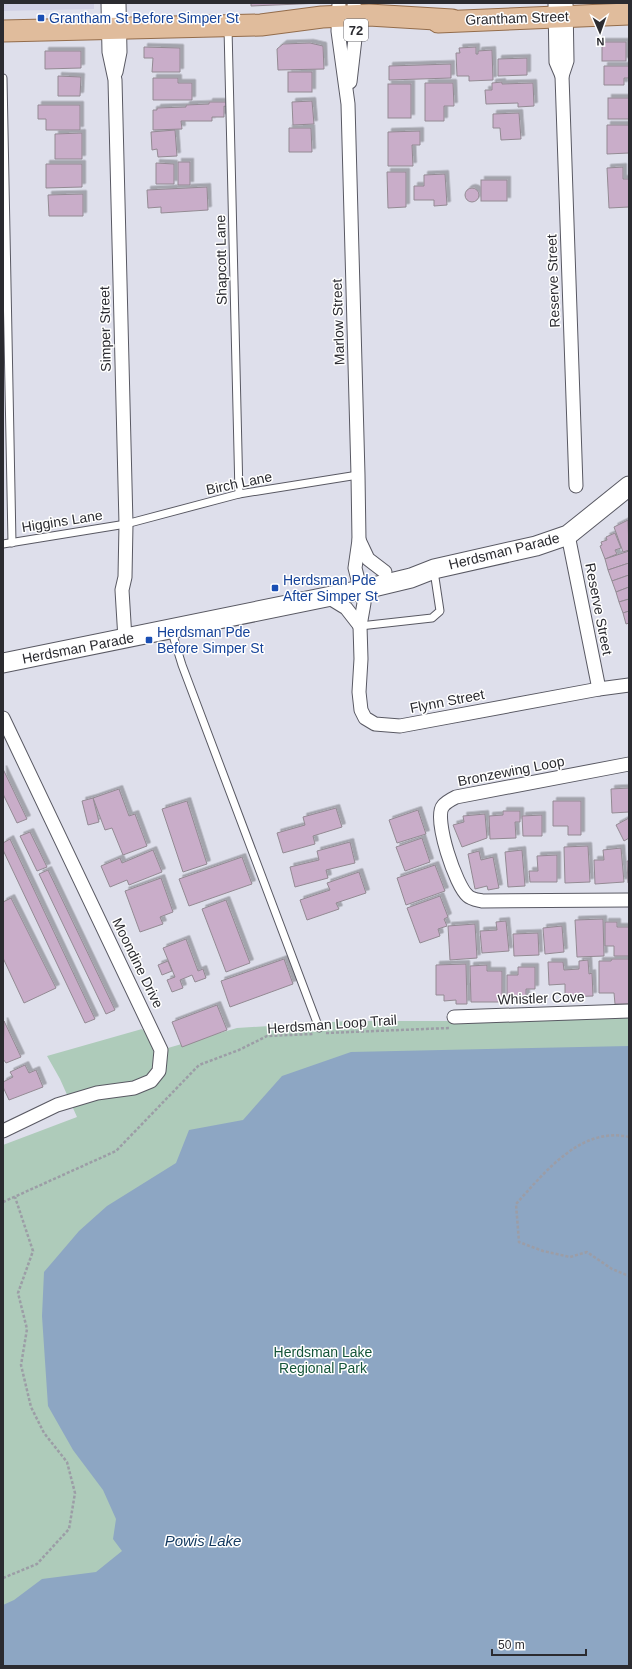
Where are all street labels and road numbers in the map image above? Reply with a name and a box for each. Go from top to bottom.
street label: Grantham Street [465,8,569,28]
road number: 72 [344,19,368,41]
street label: Shapcott Lane [212,215,230,305]
street label: Reserve Street [543,234,563,328]
street label: Marlow Street [328,278,348,365]
street label: Simper Street [96,286,114,372]
street label: Birch Lane [205,468,274,498]
street label: Higgins Lane [20,507,104,535]
street label: Herdsman Parade [447,529,561,573]
street label: Reserve Street [582,562,616,656]
street label: Herdsman Parade [21,629,135,667]
street label: Flynn Street [408,686,486,716]
street label: Bronzewing Loop [456,753,566,789]
street label: Moondine Drive [109,915,167,1011]
street label: Whistler Cove [497,988,585,1008]
street label: Herdsman Loop Trail [267,1011,397,1037]

